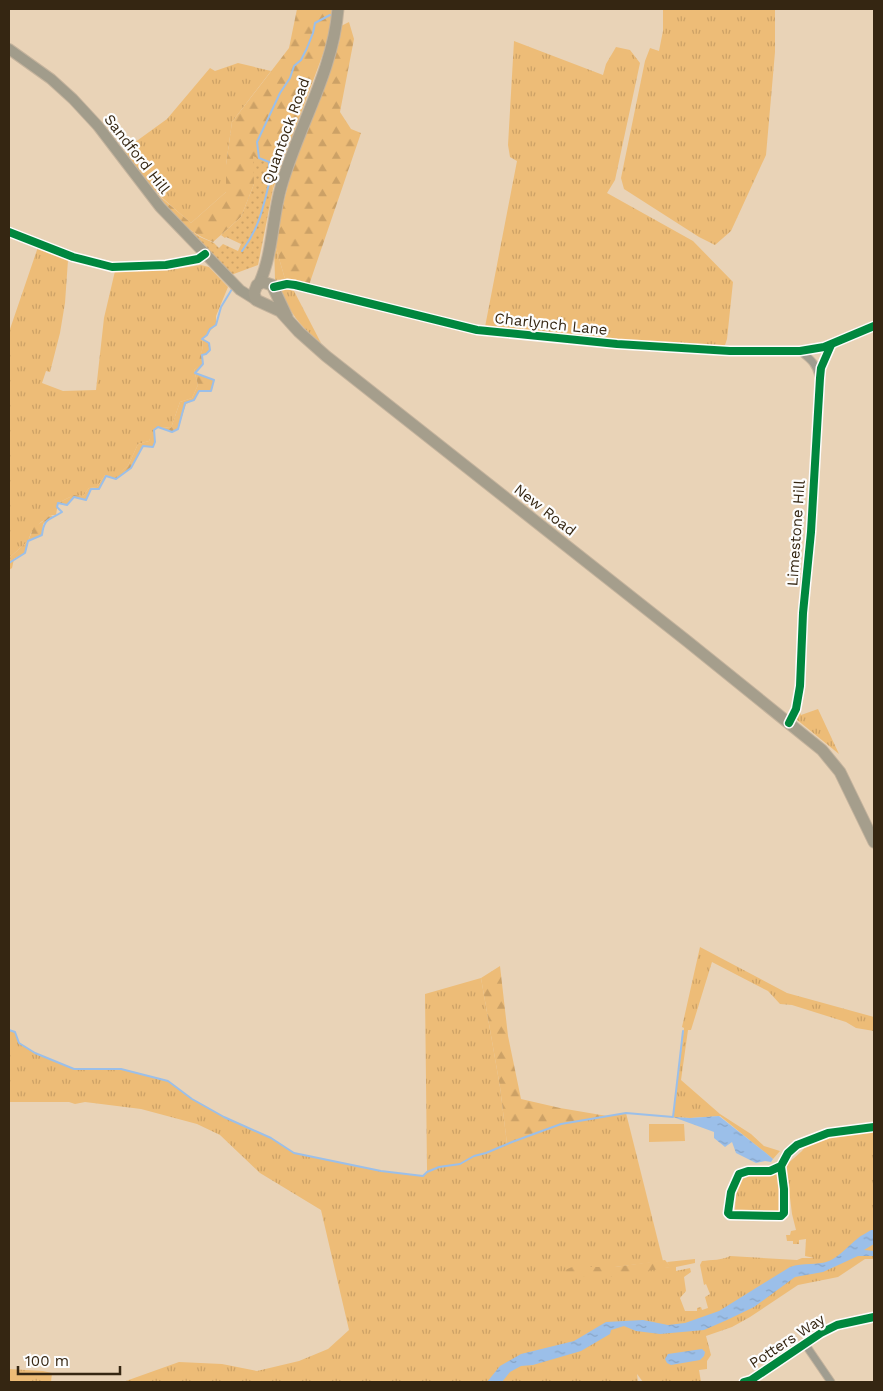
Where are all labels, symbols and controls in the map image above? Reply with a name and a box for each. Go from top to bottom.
street label: Quantock Road [258,75,314,187]
street label: Sandford Hill [100,111,174,198]
street label: Charlynch Lane [494,309,608,339]
street label: Limestone Hill [783,479,809,587]
street label: New Road [511,480,579,540]
street label: Potters Way [746,1310,828,1372]
scale bar [18,1344,120,1376]
text: 100 m [25,1352,69,1370]

